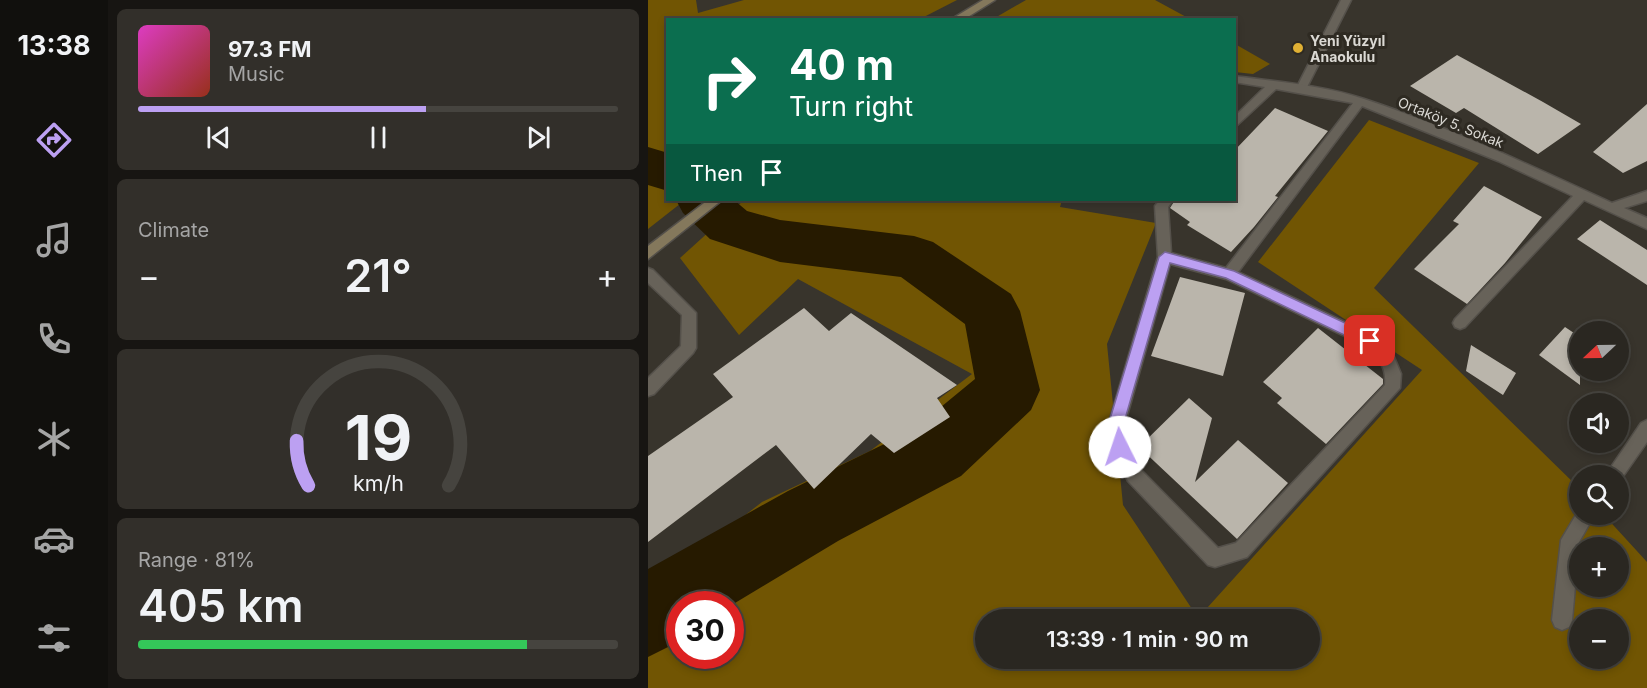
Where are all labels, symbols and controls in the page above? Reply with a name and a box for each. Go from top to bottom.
text: 13:38 [17,29,91,62]
place label: Yeni Yüzyıl Anaokulu [1310,32,1385,65]
text: 97.3 FM [228,36,312,62]
text: 40 m [789,39,894,90]
marker: Yeni Yüzyıl Anaokulu [1291,41,1305,55]
icon: right [690,42,768,120]
text: Music [228,62,285,86]
text: Turn right [789,90,913,123]
street label: Ortaköy 5. Sokak [1396,93,1507,151]
icon: directions [33,119,75,161]
icon: previous [202,121,235,154]
icon: pause [362,121,395,154]
icon: next [522,121,555,154]
icon: arrive [755,156,788,189]
text: Then [690,160,743,186]
text: Climate [138,218,209,242]
icon: music [33,219,75,261]
text: 21° [344,248,412,303]
text: − [138,256,160,296]
text: + [596,256,618,296]
pin [1344,315,1395,366]
icon: phone [33,318,75,360]
north arrow [1569,321,1629,381]
map controls [1569,321,1629,669]
icon: arrive [1353,324,1386,357]
button: sound [1569,393,1629,453]
text: 19 [344,400,412,475]
position arrow [1088,415,1152,479]
icon: climate [33,418,75,460]
button: search [1569,465,1629,525]
text: km/h [353,470,403,496]
icon: car [33,518,75,560]
button: + [1569,537,1629,597]
text: Range · 81% [138,548,255,572]
text: 405 km [138,578,303,633]
speed limit sign: 30 [666,591,744,669]
button: − [1569,609,1629,669]
icon: filters [33,617,75,659]
text: 13:39 · 1 min · 90 m [1046,626,1249,652]

